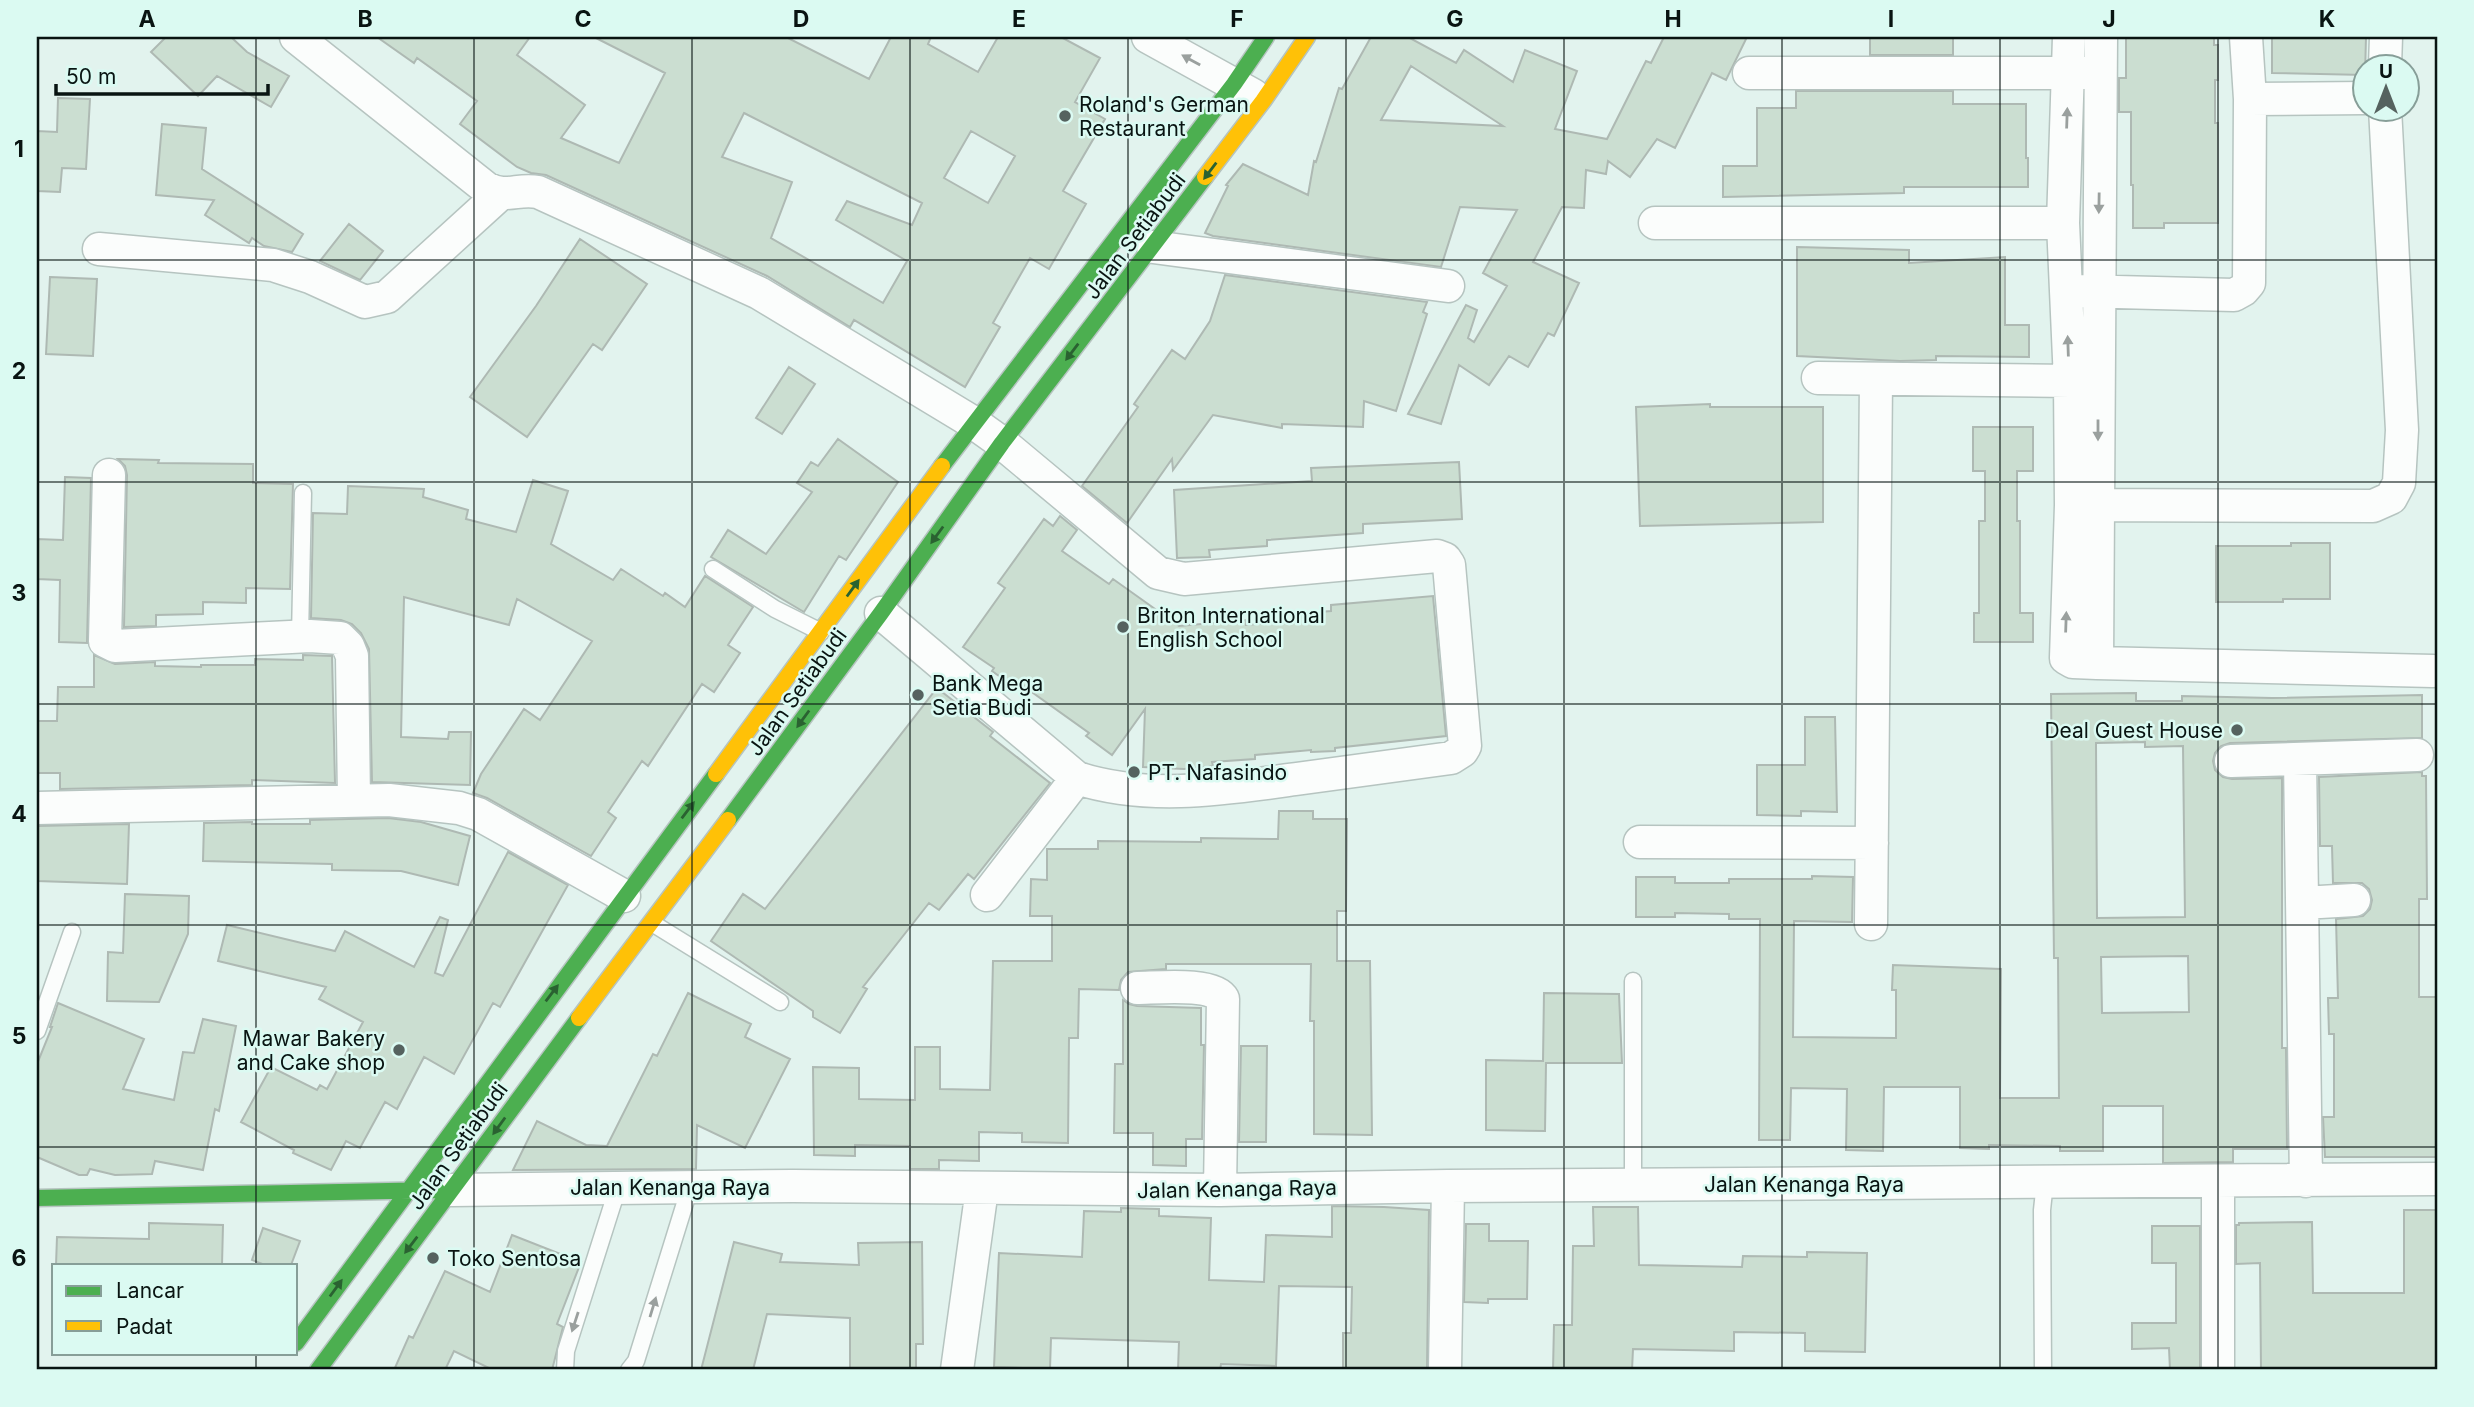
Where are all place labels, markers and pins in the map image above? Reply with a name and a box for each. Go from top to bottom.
place label: Roland's German Restaurant [1079,92,1249,141]
marker: Roland's German Restaurant [1057,108,1073,124]
place label: Briton International English School [1137,603,1325,652]
marker: Briton International English School [1115,619,1131,635]
place label: Bank Mega Setia Budi [932,671,1043,720]
marker: Bank Mega Setia Budi [910,687,926,703]
place label: Deal Guest House [2044,718,2223,743]
marker: Deal Guest House [2229,722,2245,738]
place label: PT. Nafasindo [1148,760,1287,785]
marker: PT. Nafasindo [1126,764,1142,780]
place label: Mawar Bakery and Cake shop [237,1026,385,1075]
marker: Mawar Bakery and Cake shop [391,1042,407,1058]
place label: Toko Sentosa [447,1246,581,1271]
marker: Toko Sentosa [425,1250,441,1266]

